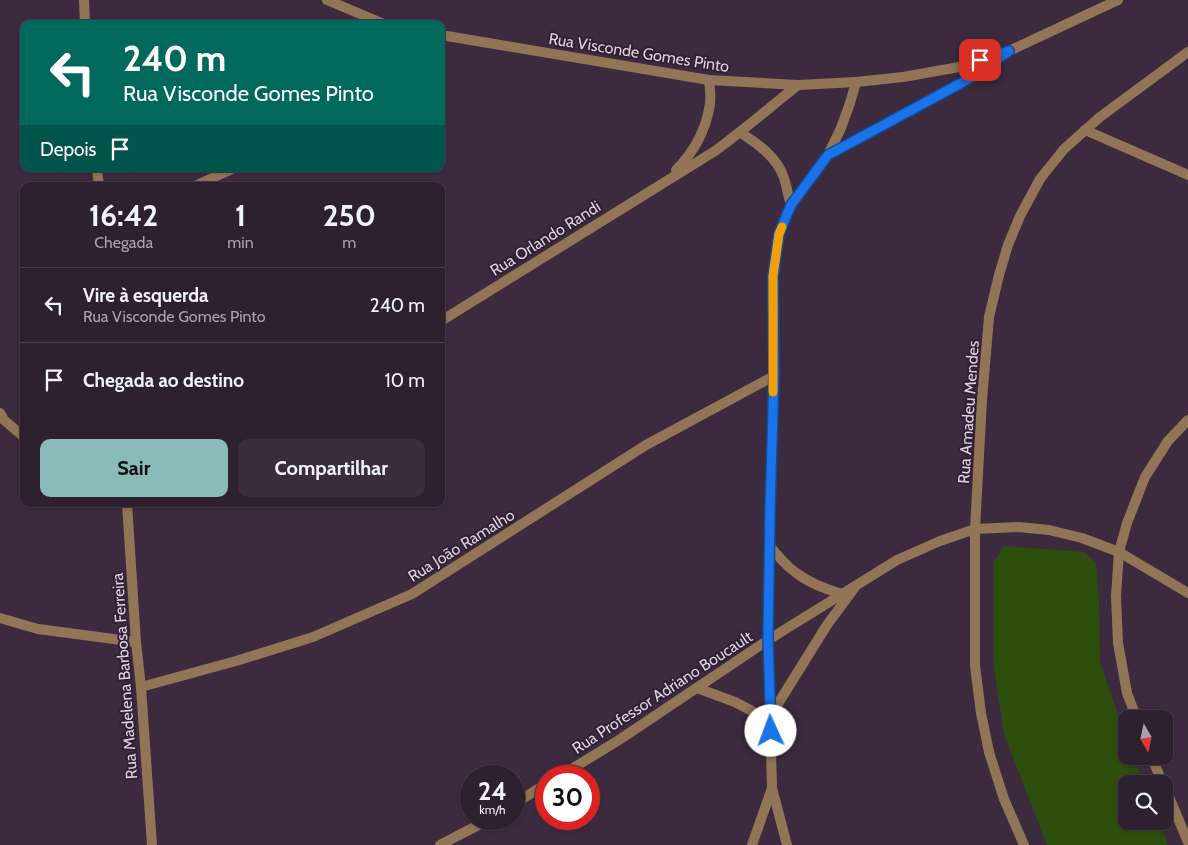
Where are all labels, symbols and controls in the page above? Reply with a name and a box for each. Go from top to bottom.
street label: Rua Visconde Gomes Pinto [547,29,731,76]
text: 240 m [123,37,226,80]
pin [959,39,1001,81]
icon: left [40,40,105,105]
icon: arrive [966,46,994,74]
text: Rua Visconde Gomes Pinto [123,80,374,107]
icon: arrive [106,135,134,163]
text: Depois [40,138,96,161]
text: 16:42 [89,197,158,234]
text: 1 [235,197,246,234]
text: 250 [323,197,376,234]
street label: Rua Orlando Randi [487,197,604,280]
text: Chegada [94,233,153,252]
text: min [227,233,254,252]
text: m [342,233,356,252]
text: Vire à esquerda [83,284,209,307]
icon: left [40,291,68,319]
text: 240 m [370,294,425,317]
text: Rua Visconde Gomes Pinto [83,307,265,326]
street label: Rua Amadeu Mendes [954,339,983,484]
icon: arrive [40,366,68,394]
text: Chegada ao destino [83,369,244,392]
text: 10 m [385,369,425,392]
button: Sair [40,439,228,497]
button: Compartilhar [238,439,425,497]
street label: Rua João Ramalho [404,505,518,586]
street label: Rua Madelena Barbosa Ferreira [108,572,141,780]
street label: Rua Professor Adriano Boucault [569,627,756,758]
position arrow [744,704,796,756]
north arrow [1118,710,1172,765]
map controls [1118,710,1173,830]
speed limit sign: 30 [535,765,600,830]
button: search [1118,775,1173,830]
text: 24 [478,776,507,806]
text: km/h [479,802,506,817]

